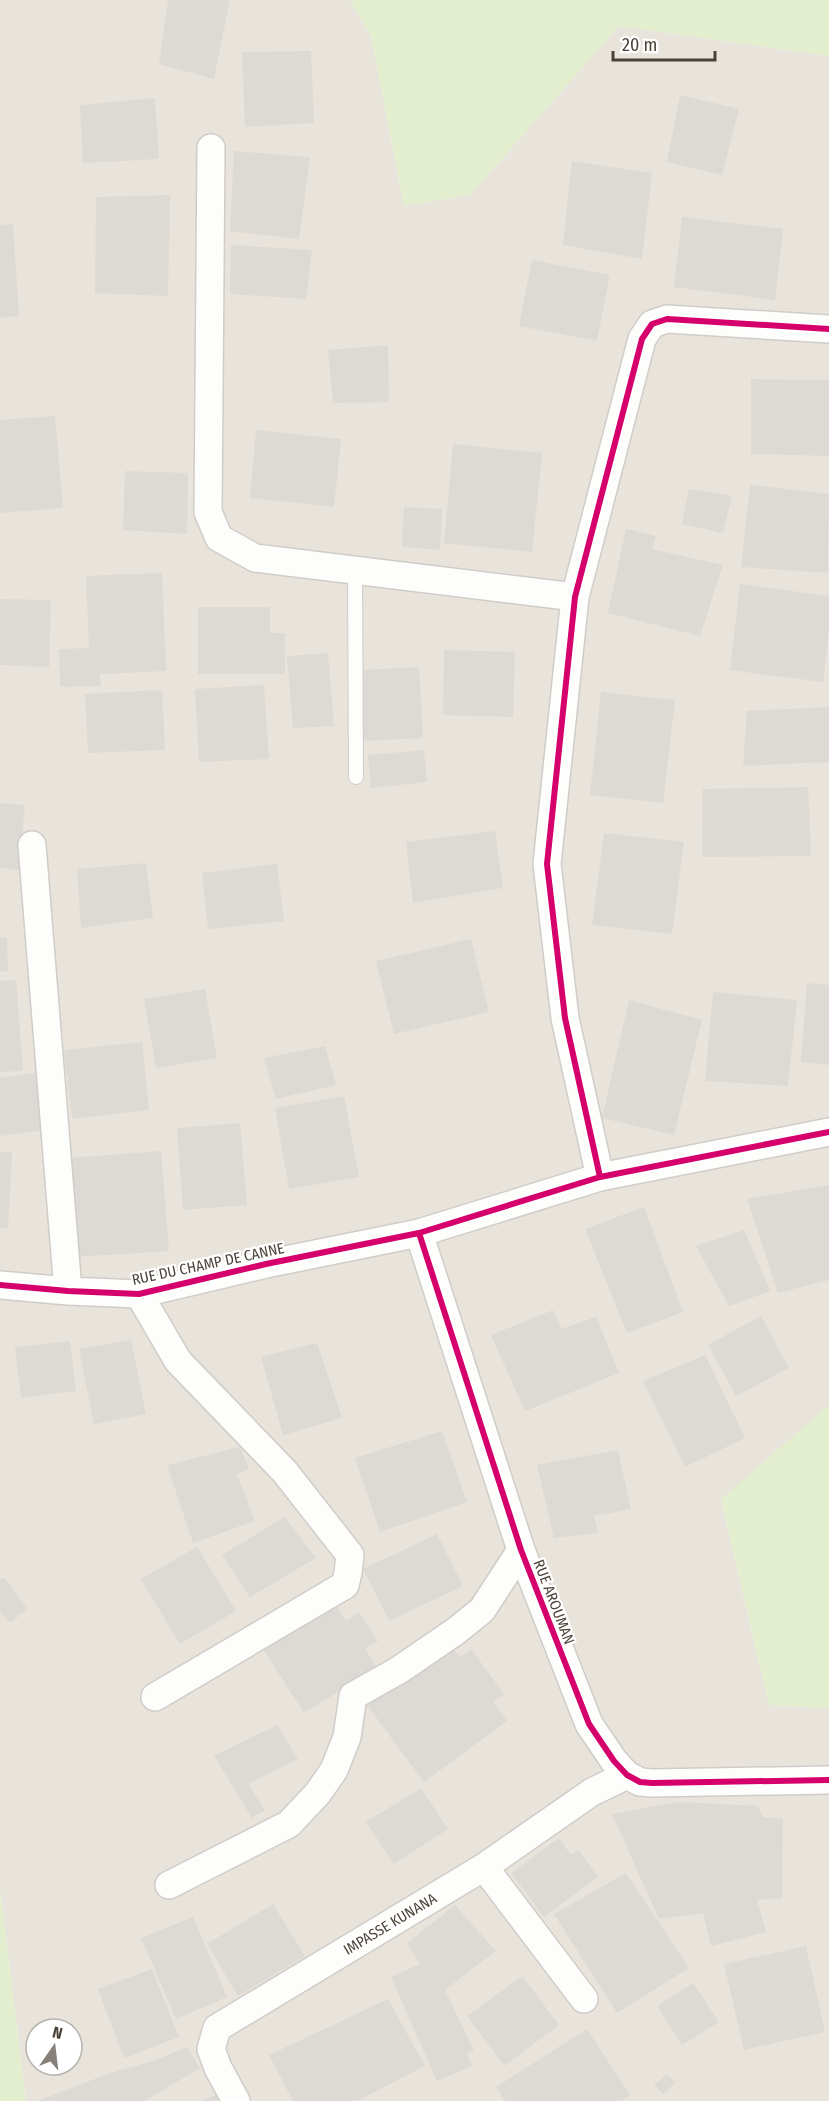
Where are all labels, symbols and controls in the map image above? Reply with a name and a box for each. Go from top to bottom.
scale bar [613,24,715,62]
text: 20 m [622,34,657,56]
street label: RUE DU CHAMP DE CANNE [130,1239,286,1289]
street label: RUE AROUMAN [530,1557,578,1647]
street label: IMPASSE KUNANA [340,1889,440,1959]
north arrow [24,2017,84,2077]
text: N [51,2023,64,2043]

